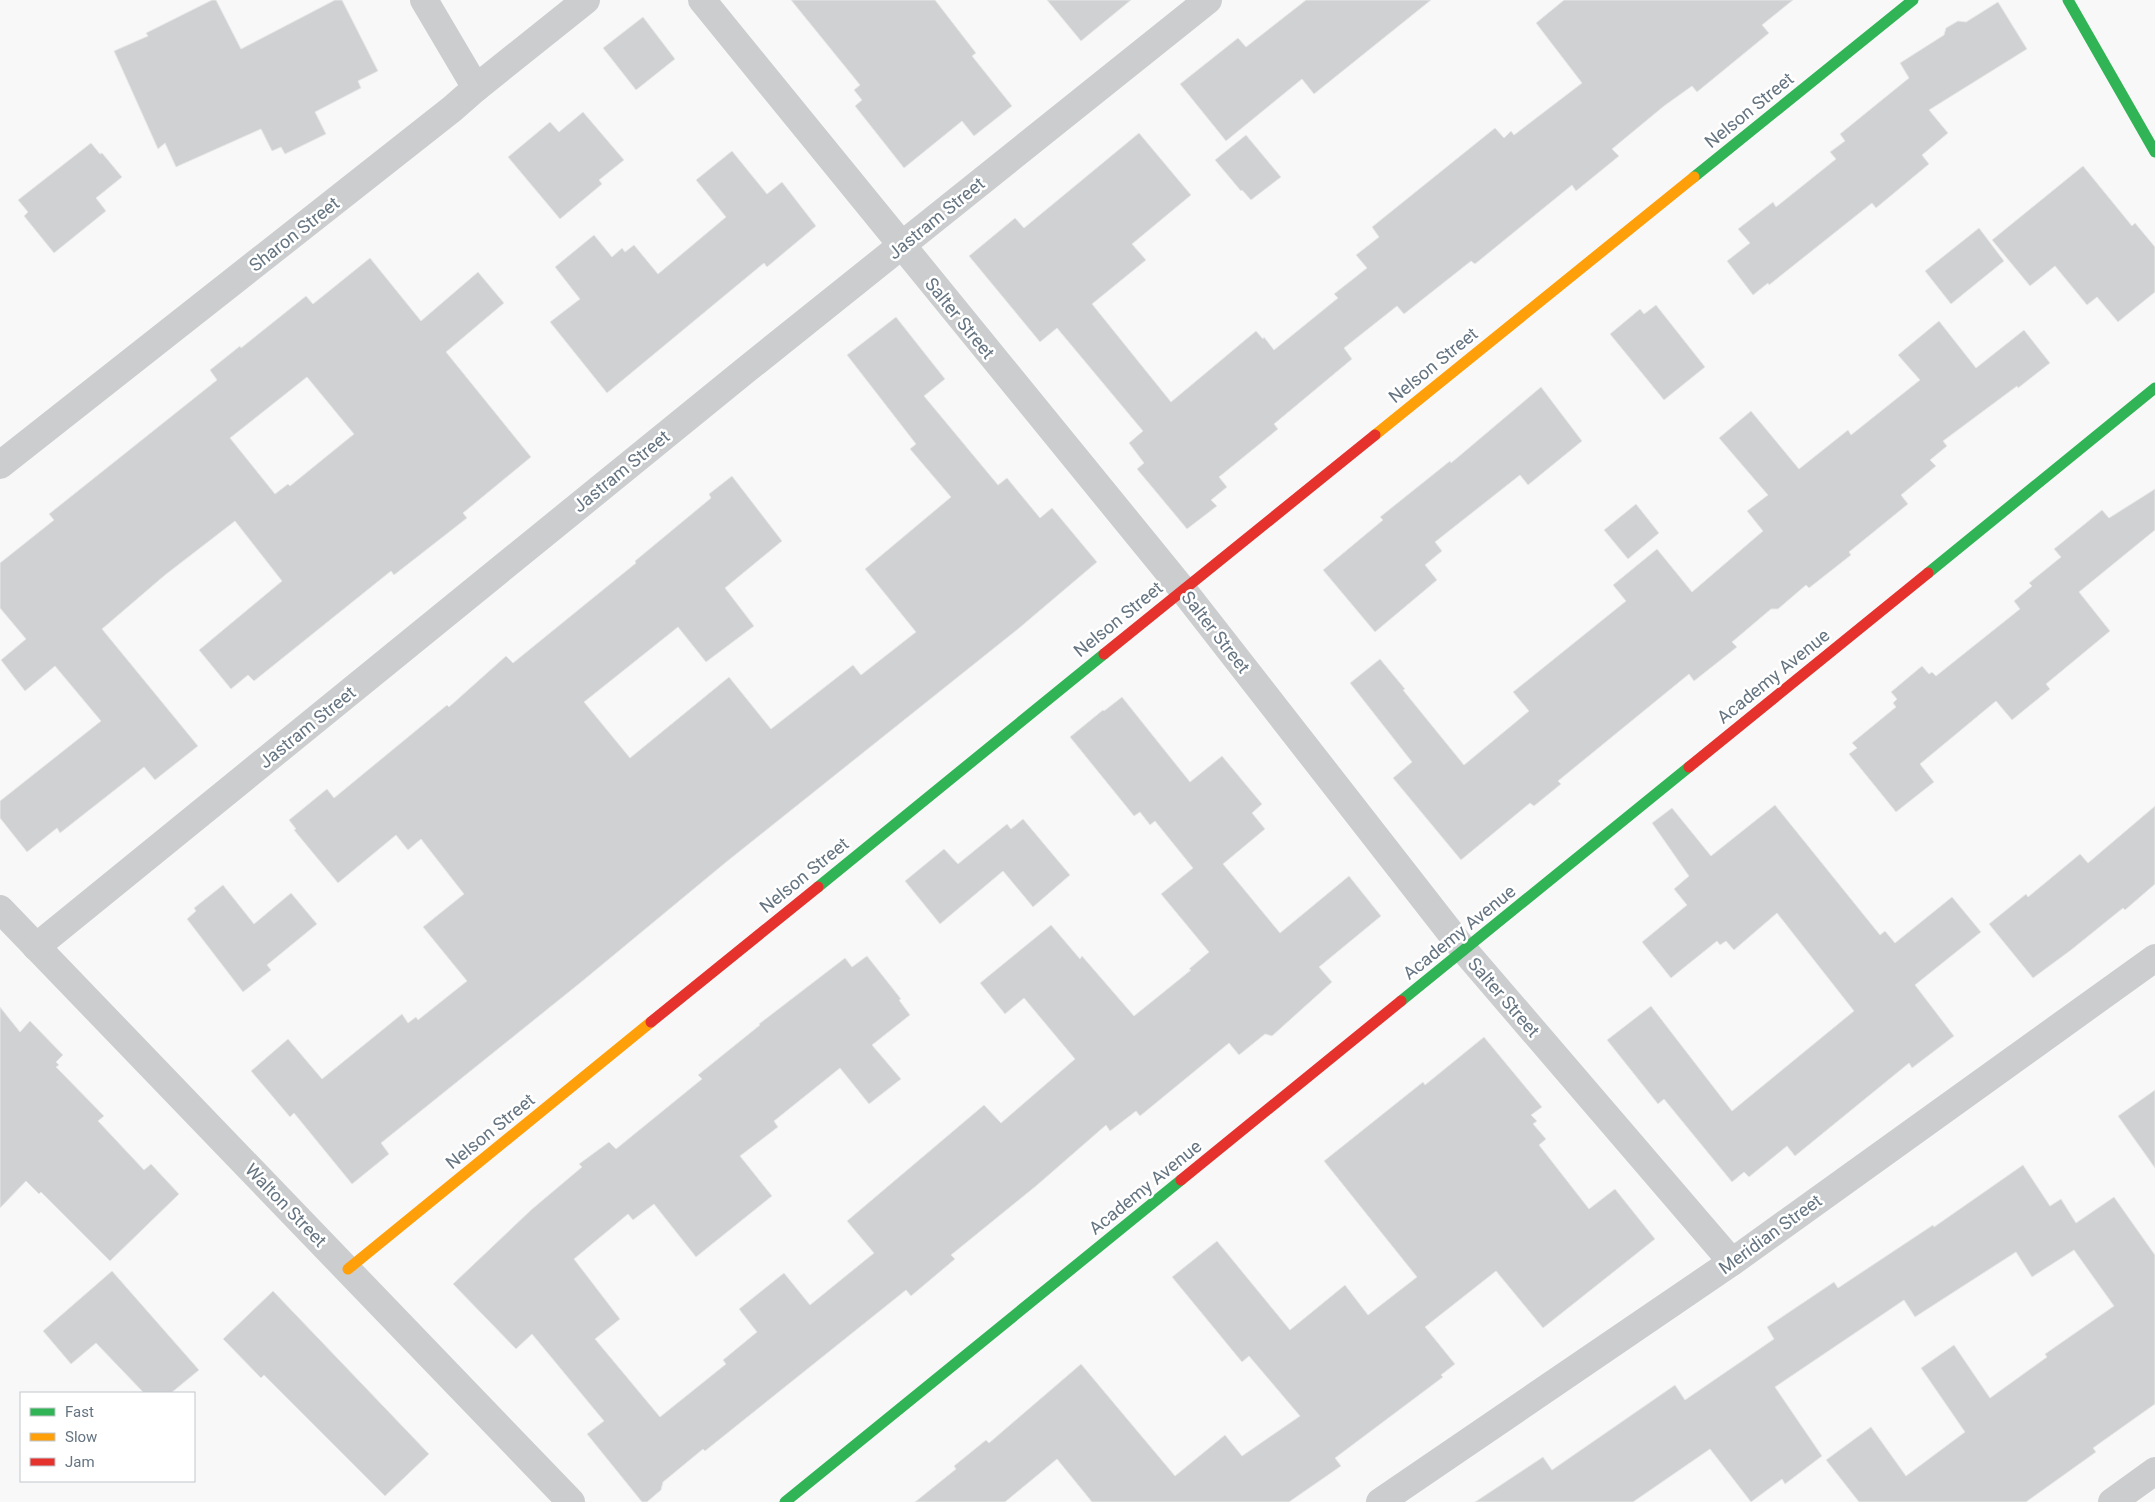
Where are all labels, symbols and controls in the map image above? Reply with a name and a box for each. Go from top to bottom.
street label: Nelson Street [1700,68,1798,152]
street label: Jastram Street [883,173,989,263]
street label: Sharon Street [245,192,343,276]
street label: Salter Street [921,273,999,363]
street label: Nelson Street [1384,323,1482,407]
street label: Jastram Street [568,426,674,516]
street label: Nelson Street [1069,577,1167,661]
street label: Salter Street [1177,587,1255,677]
street label: Academy Avenue [1713,624,1833,728]
street label: Jastram Street [254,682,360,772]
street label: Nelson Street [755,833,853,917]
street label: Academy Avenue [1399,880,1519,984]
street label: Salter Street [1464,953,1544,1041]
street label: Nelson Street [441,1089,539,1173]
street label: Academy Avenue [1085,1135,1205,1239]
street label: Walton Street [241,1159,331,1251]
street label: Meridian Street [1714,1190,1826,1278]
legend [20,1392,195,1482]
text: Fast [65,1403,94,1421]
text: Slow [65,1428,97,1446]
text: Jam [65,1453,95,1471]

